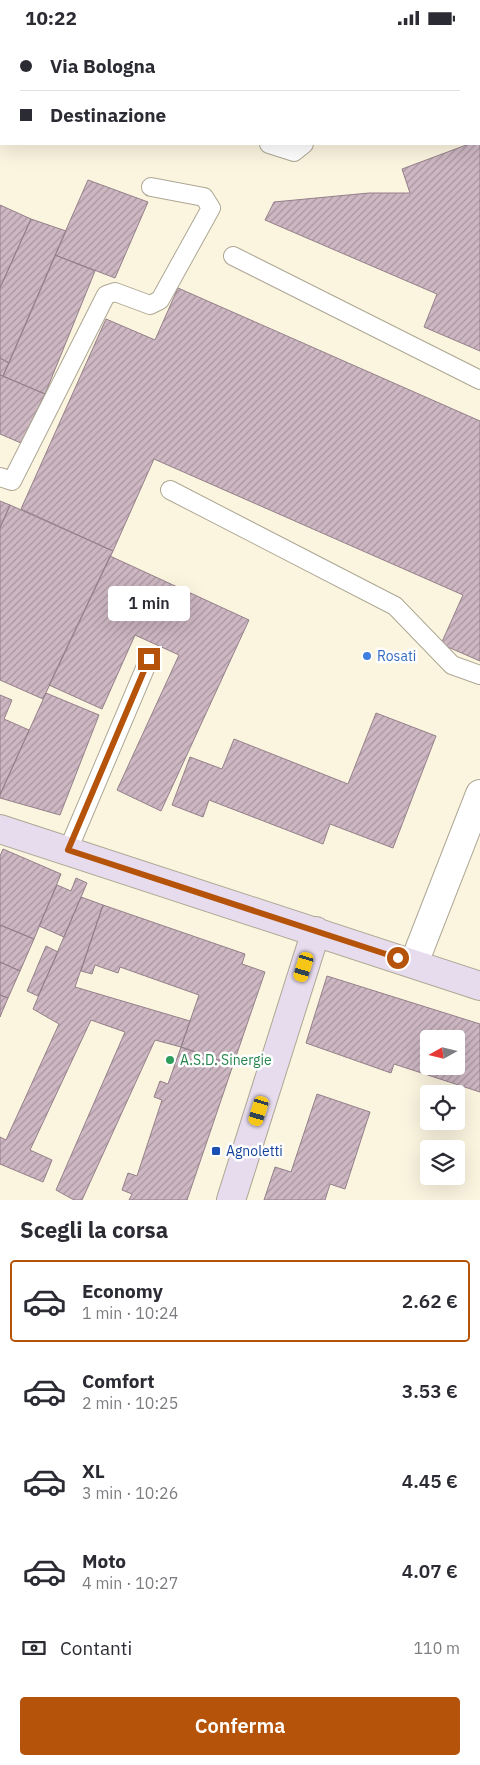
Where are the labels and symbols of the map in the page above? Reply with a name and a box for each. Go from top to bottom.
callout: 1 min [108,587,190,621]
place label: Rosati [377,647,416,665]
route end [138,648,160,670]
marker: Rosati [361,650,373,662]
route start [387,947,409,969]
car [292,950,315,984]
north arrow [420,1030,465,1075]
place label: A.S.D. Sinergie [180,1051,272,1069]
marker: A.S.D. Sinergie [164,1054,176,1066]
car [247,1094,270,1128]
place label: Agnoletti [226,1142,283,1160]
marker: Agnoletti [210,1145,222,1157]

